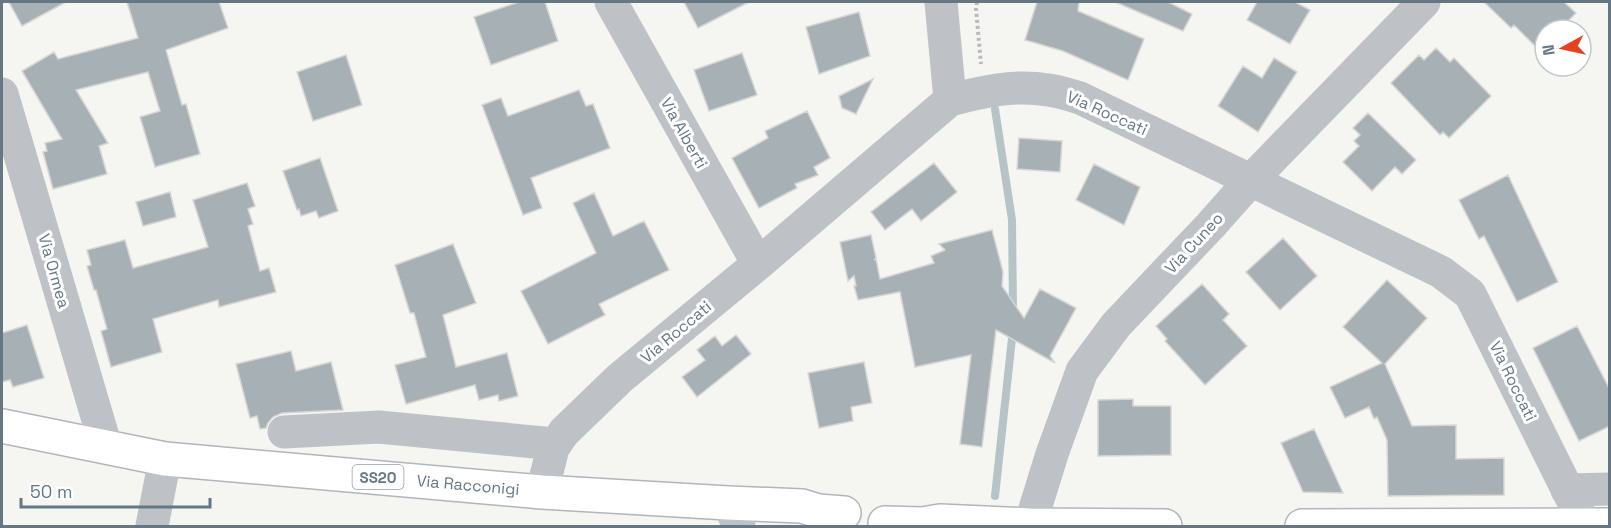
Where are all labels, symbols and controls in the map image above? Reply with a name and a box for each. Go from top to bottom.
north arrow [1533,18,1593,78]
text: N [1537,43,1560,57]
street label: Via Roccati [1063,86,1151,140]
street label: Via Alberti [656,94,712,172]
street label: Via Cuneo [1160,208,1228,278]
street label: Via Ormea [33,231,75,311]
street label: Via Roccati [636,296,716,368]
street label: Via Roccati [1485,338,1541,424]
road number: SS20 [352,465,404,489]
street label: Via Racconigi [416,470,520,500]
scale bar [21,471,210,509]
text: 50 m [30,480,72,503]

